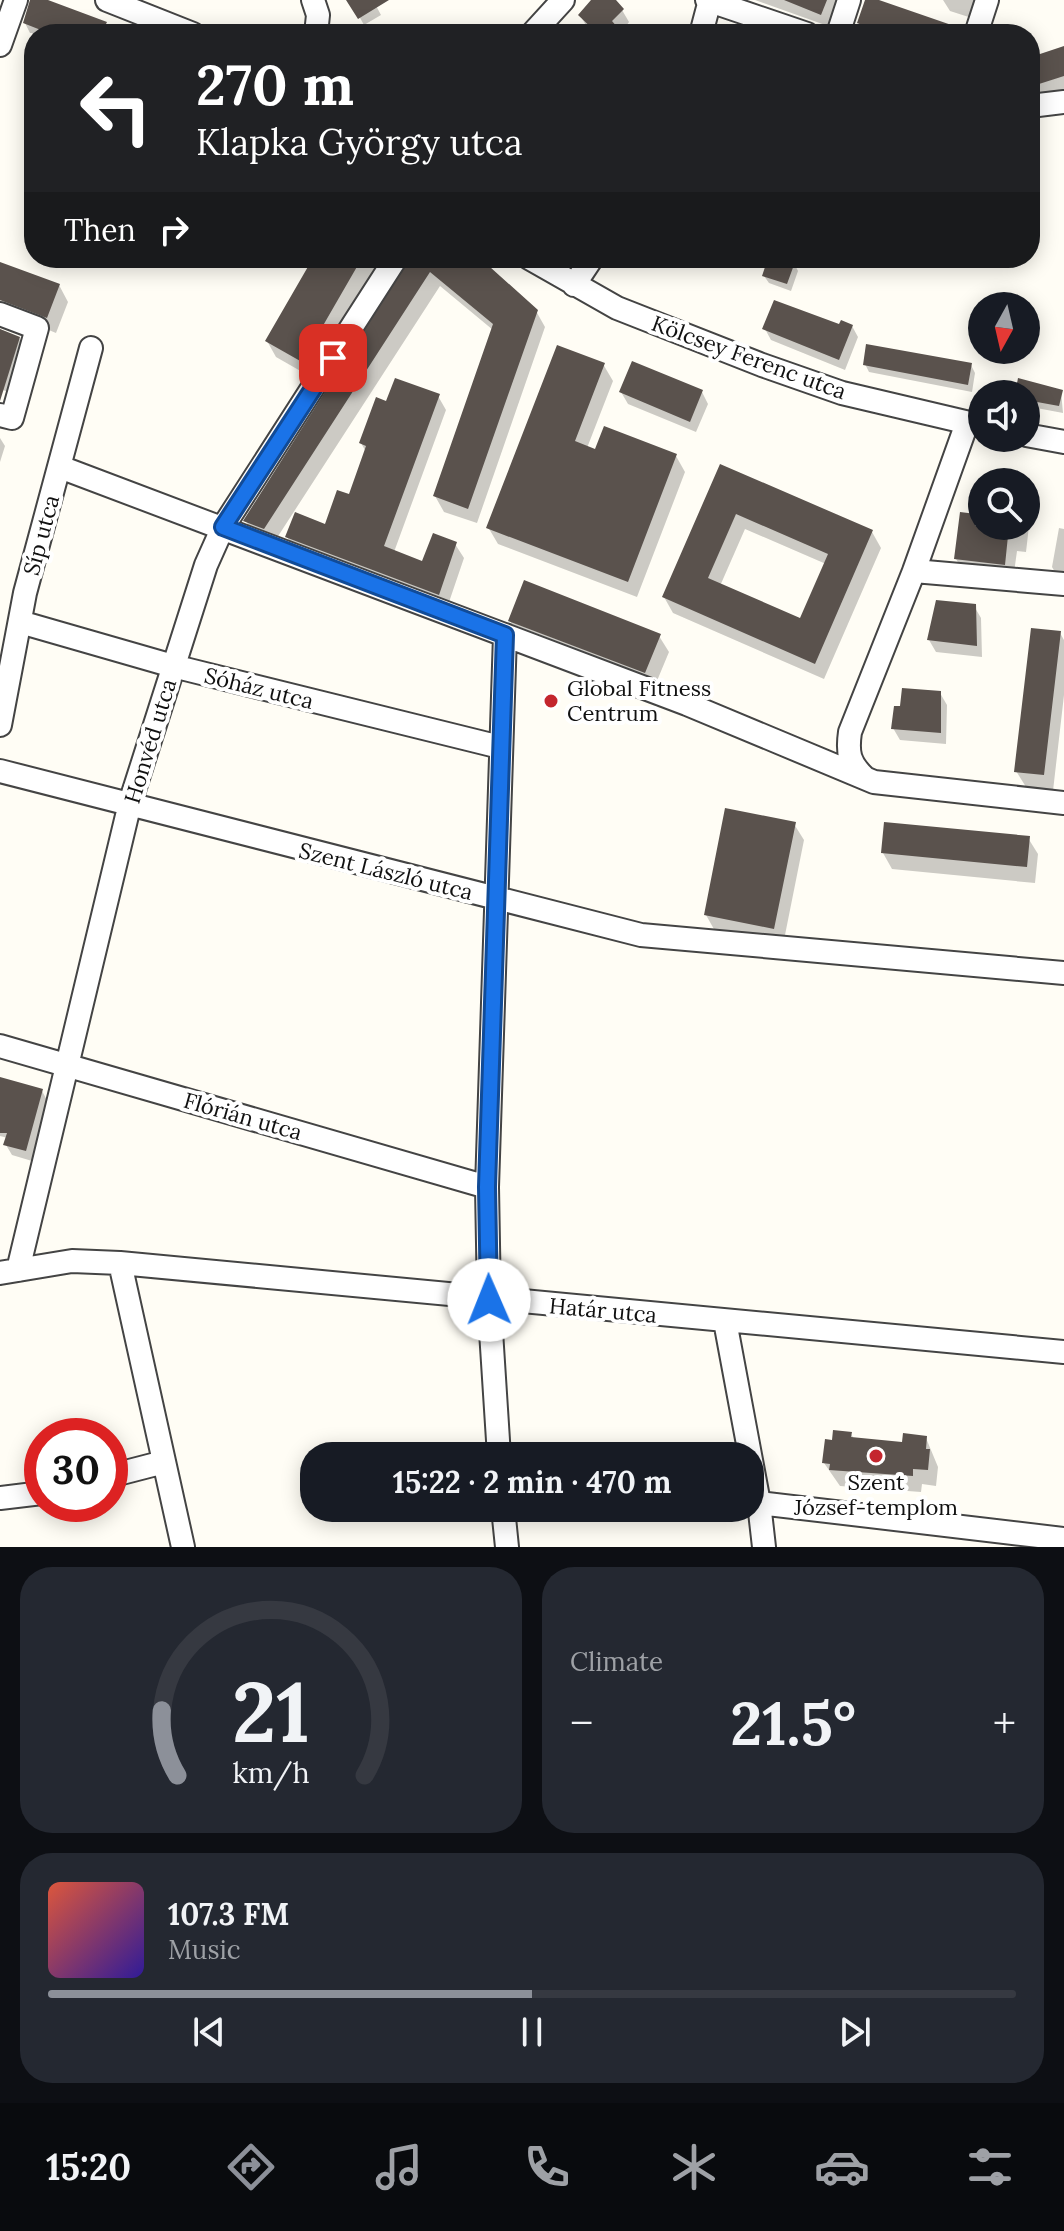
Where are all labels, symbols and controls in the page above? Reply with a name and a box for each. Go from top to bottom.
text: 270 m [196,49,354,120]
icon: left [64,56,168,160]
text: Klapka György utca [196,119,523,165]
icon: right [152,208,196,252]
text: Then [64,211,136,249]
north arrow [968,292,1040,364]
map controls [968,292,1040,540]
street label: Kölcsey Ferenc utca [648,309,850,405]
pin [299,324,367,392]
icon: arrive [311,336,355,380]
button: sound [968,380,1040,452]
button: search [968,468,1040,540]
street label: Síp utca [17,492,65,578]
street label: Sóház utca [201,661,317,715]
place label: Global Fitness Centrum [567,674,711,727]
street label: Honvéd utca [118,675,182,807]
marker: Global Fitness Centrum [542,692,560,710]
street label: Szent László utca [296,836,476,906]
street label: Flórián utca [181,1086,305,1146]
position arrow [447,1258,531,1342]
street label: Határ utca [548,1291,658,1329]
speed limit sign: 30 [24,1418,128,1522]
marker: Szent József-templom [867,1447,885,1465]
text: 15:22 · 2 min · 470 m [393,1463,671,1501]
place label: Szent József-templom [793,1468,958,1521]
text: Climate [570,1645,663,1678]
text: 21 [232,1658,310,1765]
text: 21.5° [730,1685,856,1761]
text: − [570,1695,593,1751]
text: + [993,1695,1016,1751]
text: km/h [232,1754,310,1791]
text: 107.3 FM [168,1895,289,1933]
text: Music [168,1933,241,1966]
icon: previous [187,2010,231,2054]
icon: pause [510,2010,554,2054]
icon: next [833,2010,877,2054]
icon: directions [223,2139,279,2195]
icon: music [371,2139,427,2195]
icon: phone [519,2139,575,2195]
icon: climate [666,2139,722,2195]
icon: car [814,2139,870,2195]
icon: filters [962,2139,1018,2195]
text: 15:20 [46,2144,131,2190]

